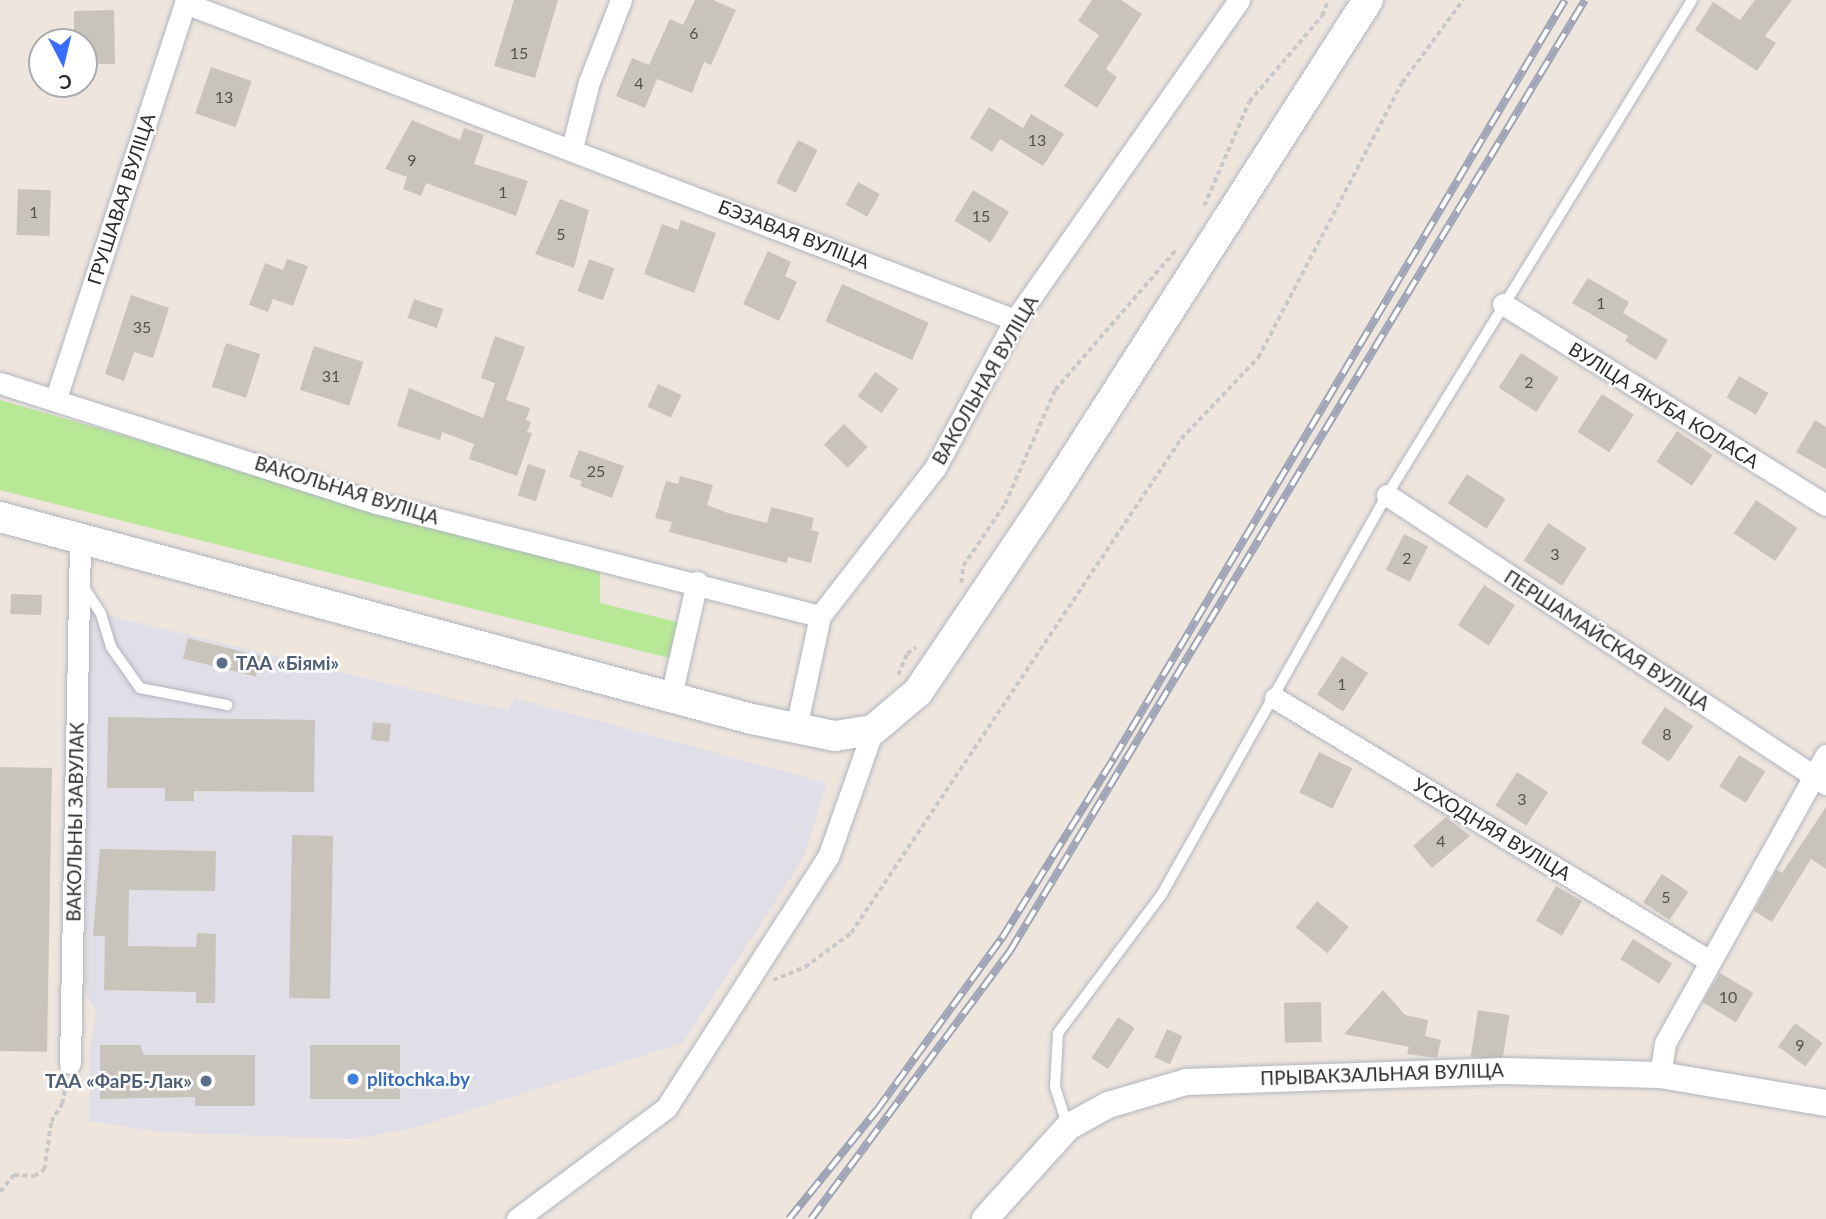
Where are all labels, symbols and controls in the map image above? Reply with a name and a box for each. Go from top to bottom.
house number: 6 [689,23,699,43]
north arrow [28,28,98,98]
house number: 15 [510,43,528,63]
text: С [58,70,73,95]
house number: 4 [634,73,644,93]
house number: 13 [215,87,233,107]
street label: ГРУШАВАЯ ВУЛІЦА [83,110,159,288]
house number: 13 [1028,130,1046,150]
house number: 9 [407,150,417,170]
house number: 1 [498,182,508,202]
street label: БЭЗАВАЯ ВУЛІЦА [715,195,873,273]
house number: 1 [29,202,39,222]
house number: 15 [972,206,990,226]
house number: 5 [556,224,566,244]
street label: ВАКОЛЬНАЯ ВУЛІЦА [927,291,1043,469]
house number: 1 [1596,293,1606,313]
house number: 35 [133,317,151,337]
street label: ВУЛІЦА ЯКУБА КОЛАСА [1565,337,1763,473]
house number: 31 [322,366,340,386]
house number: 2 [1524,372,1534,392]
street label: ВАКОЛЬНАЯ ВУЛІЦА [252,451,442,529]
house number: 25 [587,461,605,481]
house number: 3 [1550,544,1560,564]
house number: 2 [1402,548,1412,568]
street label: ПЕРШАМАЙСКАЯ ВУЛІЦА [1500,565,1714,715]
place label: ТАА «Біямі» [236,652,339,674]
marker: ТАА «Біямі» [214,655,230,671]
house number: 1 [1337,674,1347,694]
street label: ВАКОЛЬНЫ ЗАВУЛАК [62,722,88,922]
house number: 8 [1662,724,1672,744]
street label: УСХОДНЯЯ ВУЛІЦА [1409,773,1575,885]
house number: 3 [1517,789,1527,809]
house number: 4 [1436,831,1446,851]
house number: 5 [1661,887,1671,907]
house number: 10 [1719,987,1737,1007]
house number: 9 [1795,1035,1805,1055]
street label: ПРЫВАКЗАЛЬНАЯ ВУЛІЦА [1260,1058,1504,1090]
place label: plitochka.by [367,1068,470,1090]
place label: ТАА «ФаРБ-Лак» [45,1070,192,1092]
marker: plitochka.by [345,1071,361,1087]
marker: ТАА «ФаРБ-Лак» [198,1073,214,1089]

